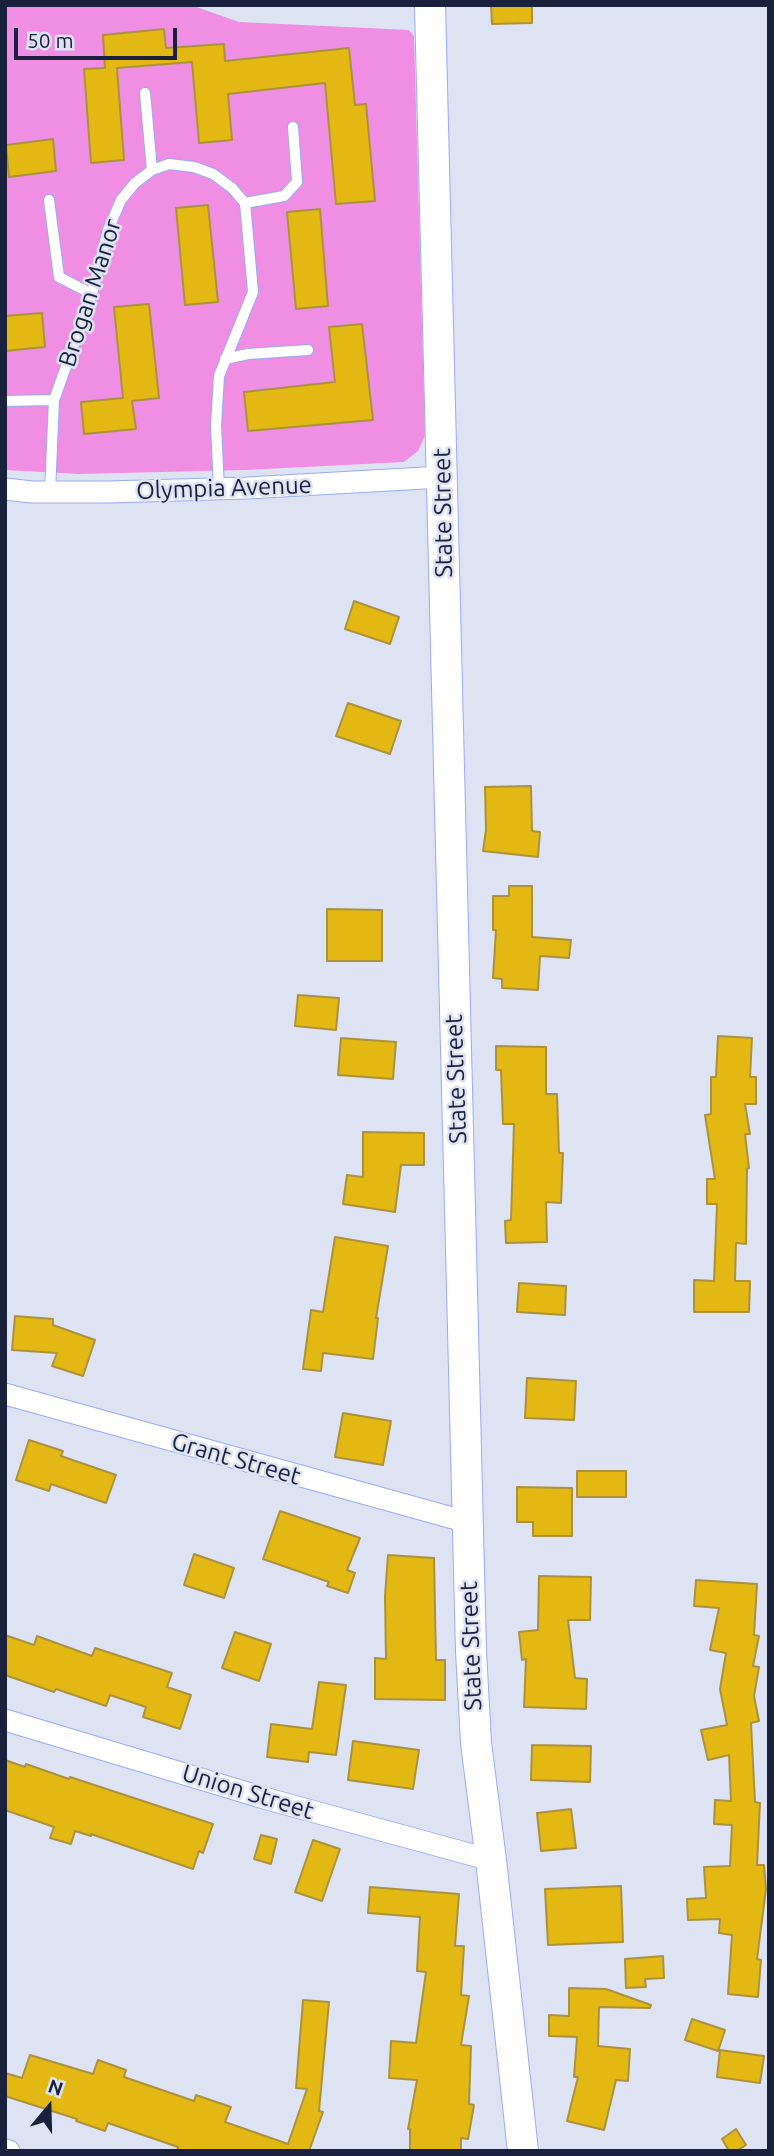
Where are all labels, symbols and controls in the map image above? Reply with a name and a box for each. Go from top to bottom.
scale bar [18,14,180,58]
text: 50 m [27,28,74,52]
street label: Brogan Manor [53,215,127,371]
street label: State Street [427,448,459,578]
street label: Olympia Avenue [136,471,312,505]
street label: State Street [439,1014,473,1144]
street label: Grant Street [168,1427,304,1491]
street label: State Street [454,1581,488,1711]
street label: Union Street [179,1758,317,1826]
north arrow [14,2072,84,2142]
text: N [46,2074,66,2100]

